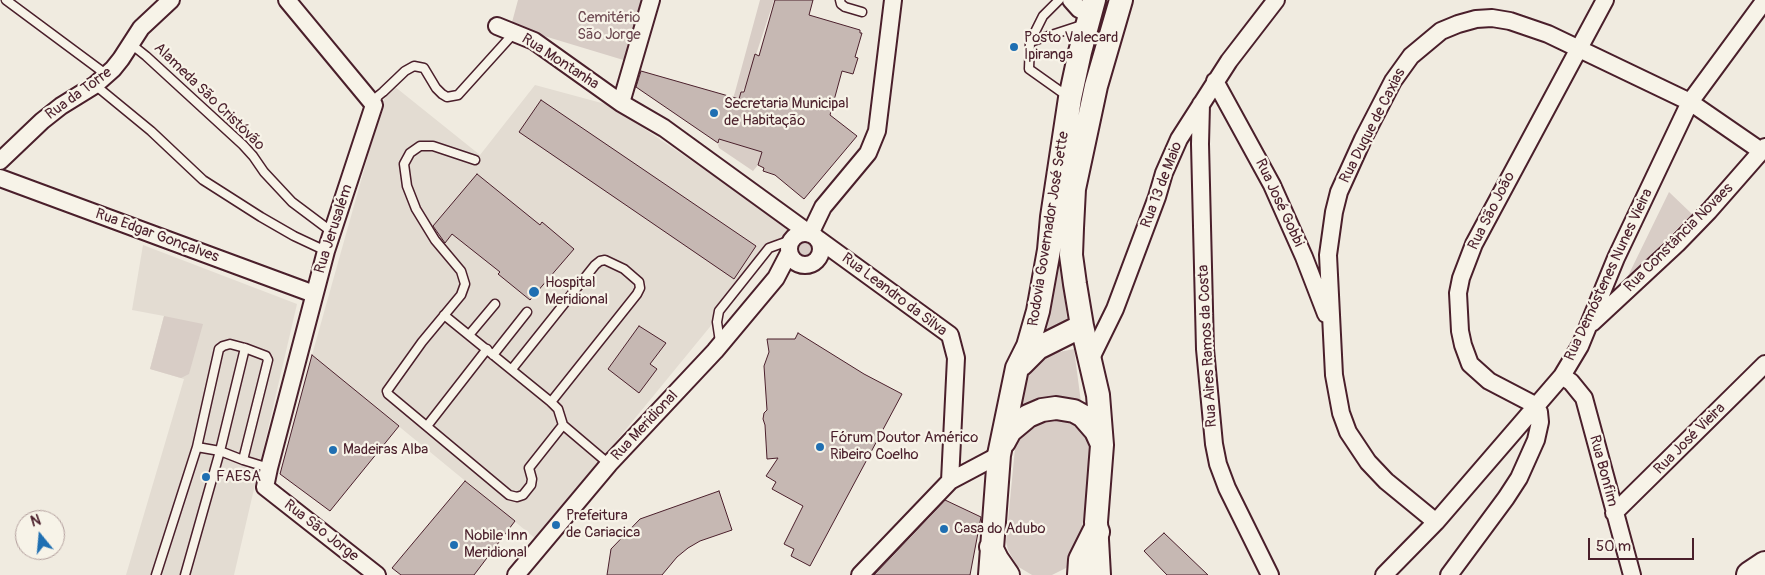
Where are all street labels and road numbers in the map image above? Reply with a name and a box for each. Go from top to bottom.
street label: Rua Montanha [518,30,602,94]
street label: Alameda São Cristóvão [150,39,268,155]
street label: Rua da Torre [42,64,116,124]
street label: Rua Duque de Caxias [1336,66,1410,186]
street label: Rodovia Governador José Sette [1025,130,1073,328]
street label: Rua 13 de Maio [1137,139,1187,231]
street label: Rua José Gobbi [1251,156,1307,250]
street label: Rua São João [1465,169,1519,253]
street label: Rua Constância Novaes [1621,180,1737,296]
street label: Rua Jerusalém [311,182,357,276]
street label: Rua Demóstenes Nunes Vieira [1561,186,1657,364]
street label: Rua Edgar Gonçalves [93,205,221,267]
street label: Rua Leandro da Silva [838,249,950,341]
street label: Rua Aires Ramos da Costa [1195,264,1221,428]
street label: Rua Meridional [608,387,682,465]
street label: Rua José Vieira [1651,400,1729,478]
street label: Rua Bonfim [1585,433,1621,509]
street label: Rua São Jorge [280,496,362,566]

